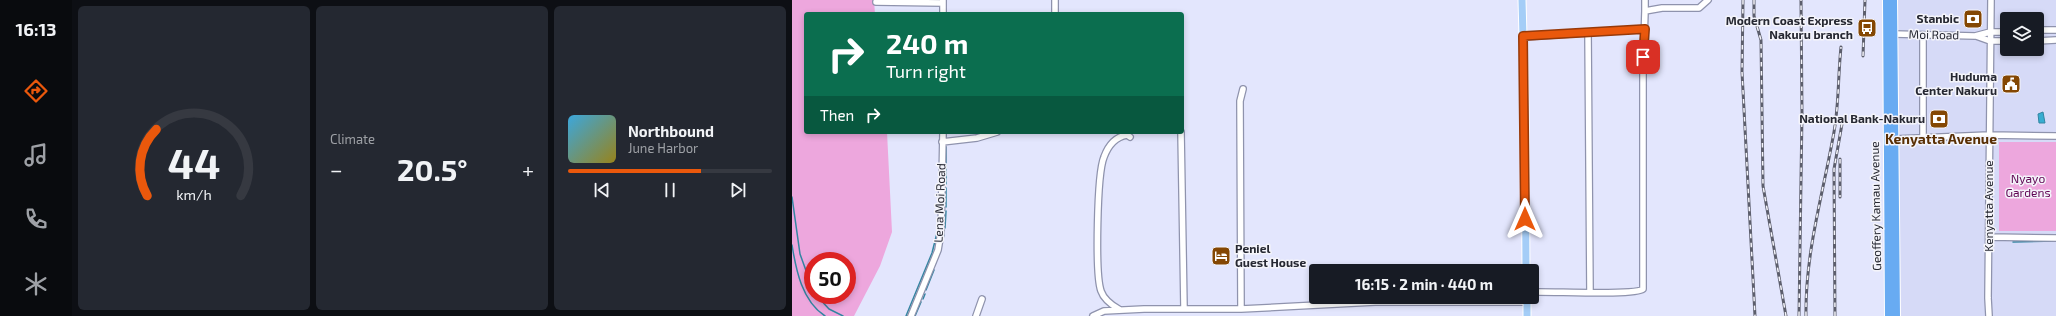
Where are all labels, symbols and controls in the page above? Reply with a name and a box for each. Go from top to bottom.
bank icon: Stanbic [1962,8,1984,30]
place label: Stanbic [1916,11,1959,25]
map controls [2000,12,2044,56]
button: layers [2000,12,2044,56]
place label: Modern Coast Express Nakuru branch [1726,13,1853,41]
bus stop icon: Modern Coast Express Nakuru branch [1856,17,1878,39]
text: 16:13 [15,18,57,40]
text: 240 m [886,26,969,60]
street label: Moi Road [1909,27,1959,41]
icon: right [820,28,872,80]
pin [1626,40,1660,74]
icon: arrive [1632,46,1654,68]
text: Turn right [886,60,966,82]
place label: Huduma Center Nakuru [1915,69,1997,97]
public building icon: Huduma Center Nakuru [2000,73,2022,95]
icon: directions [22,77,50,105]
icon: right [862,104,884,126]
text: Then [820,106,854,124]
bank icon: National Bank-Nakuru [1928,108,1950,130]
place label: National Bank-Nakuru [1799,111,1925,125]
text: Northbound [628,122,714,140]
district label: Kenyatta Avenue [1885,130,1997,147]
text: Climate [330,131,375,147]
text: 44 [168,137,220,187]
text: June Harbor [628,140,698,156]
icon: music [22,141,50,169]
street label: Geoffery Kamau Avenue [1867,141,1883,271]
text: 20.5° [397,151,468,187]
text: − [330,156,343,182]
text: + [522,156,534,182]
street label: Kenyatta Avenue [1981,160,1995,252]
street label: Lena Moi Road [931,163,947,243]
park label: Nyayo Gardens [2005,171,2051,199]
icon: previous [591,179,613,201]
icon: pause [659,179,681,201]
icon: next [727,179,749,201]
text: km/h [176,186,212,203]
position arrow [1504,198,1546,240]
icon: phone [22,205,50,233]
place label: Peniel Guest House [1235,241,1306,269]
hotel icon: Peniel Guest House [1210,245,1232,267]
speed limit sign: 50 [804,252,856,304]
icon: climate [22,270,50,298]
text: 16:15 · 2 min · 440 m [1355,275,1493,293]

